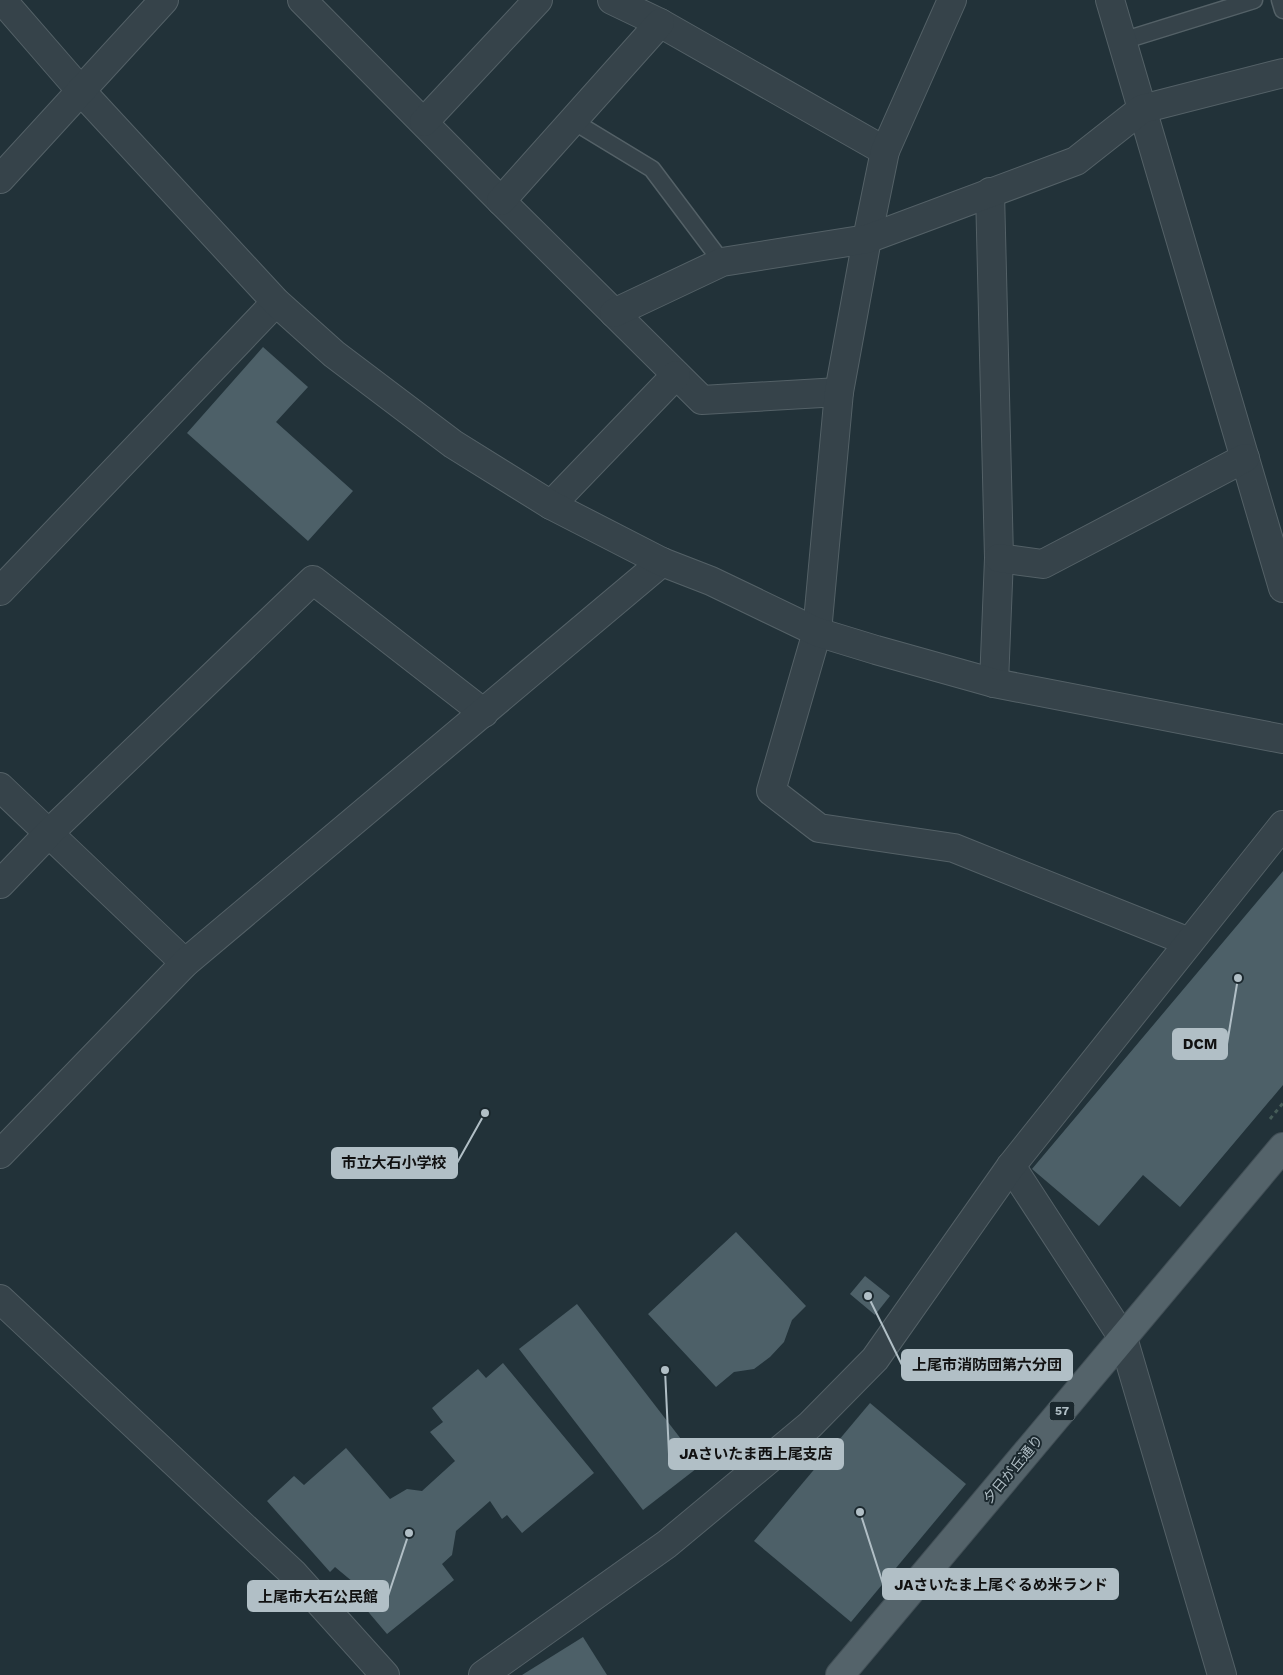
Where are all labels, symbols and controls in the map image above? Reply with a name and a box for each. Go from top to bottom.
callout: DCM [1173,1029,1227,1059]
text: DCM [1183,1035,1217,1053]
callout: 市立大石小学校 [332,1148,457,1178]
text: 市立大石小学校 [341,1154,447,1172]
callout: 上尾市消防団第六分団 [902,1350,1072,1380]
text: 上尾市消防団第六分団 [912,1356,1062,1374]
road number: 57 [1050,1402,1074,1420]
street label: 夕日が丘通り [980,1432,1046,1506]
callout: JAさいたま西上尾支店 [669,1439,843,1469]
text: JAさいたま西上尾支店 [679,1445,833,1463]
callout: JAさいたま上尾ぐるめ米ランド [883,1569,1118,1599]
text: JAさいたま上尾ぐるめ米ランド [894,1576,1108,1594]
callout: 上尾市大石公民館 [248,1581,388,1611]
text: 上尾市大石公民館 [258,1588,378,1606]

